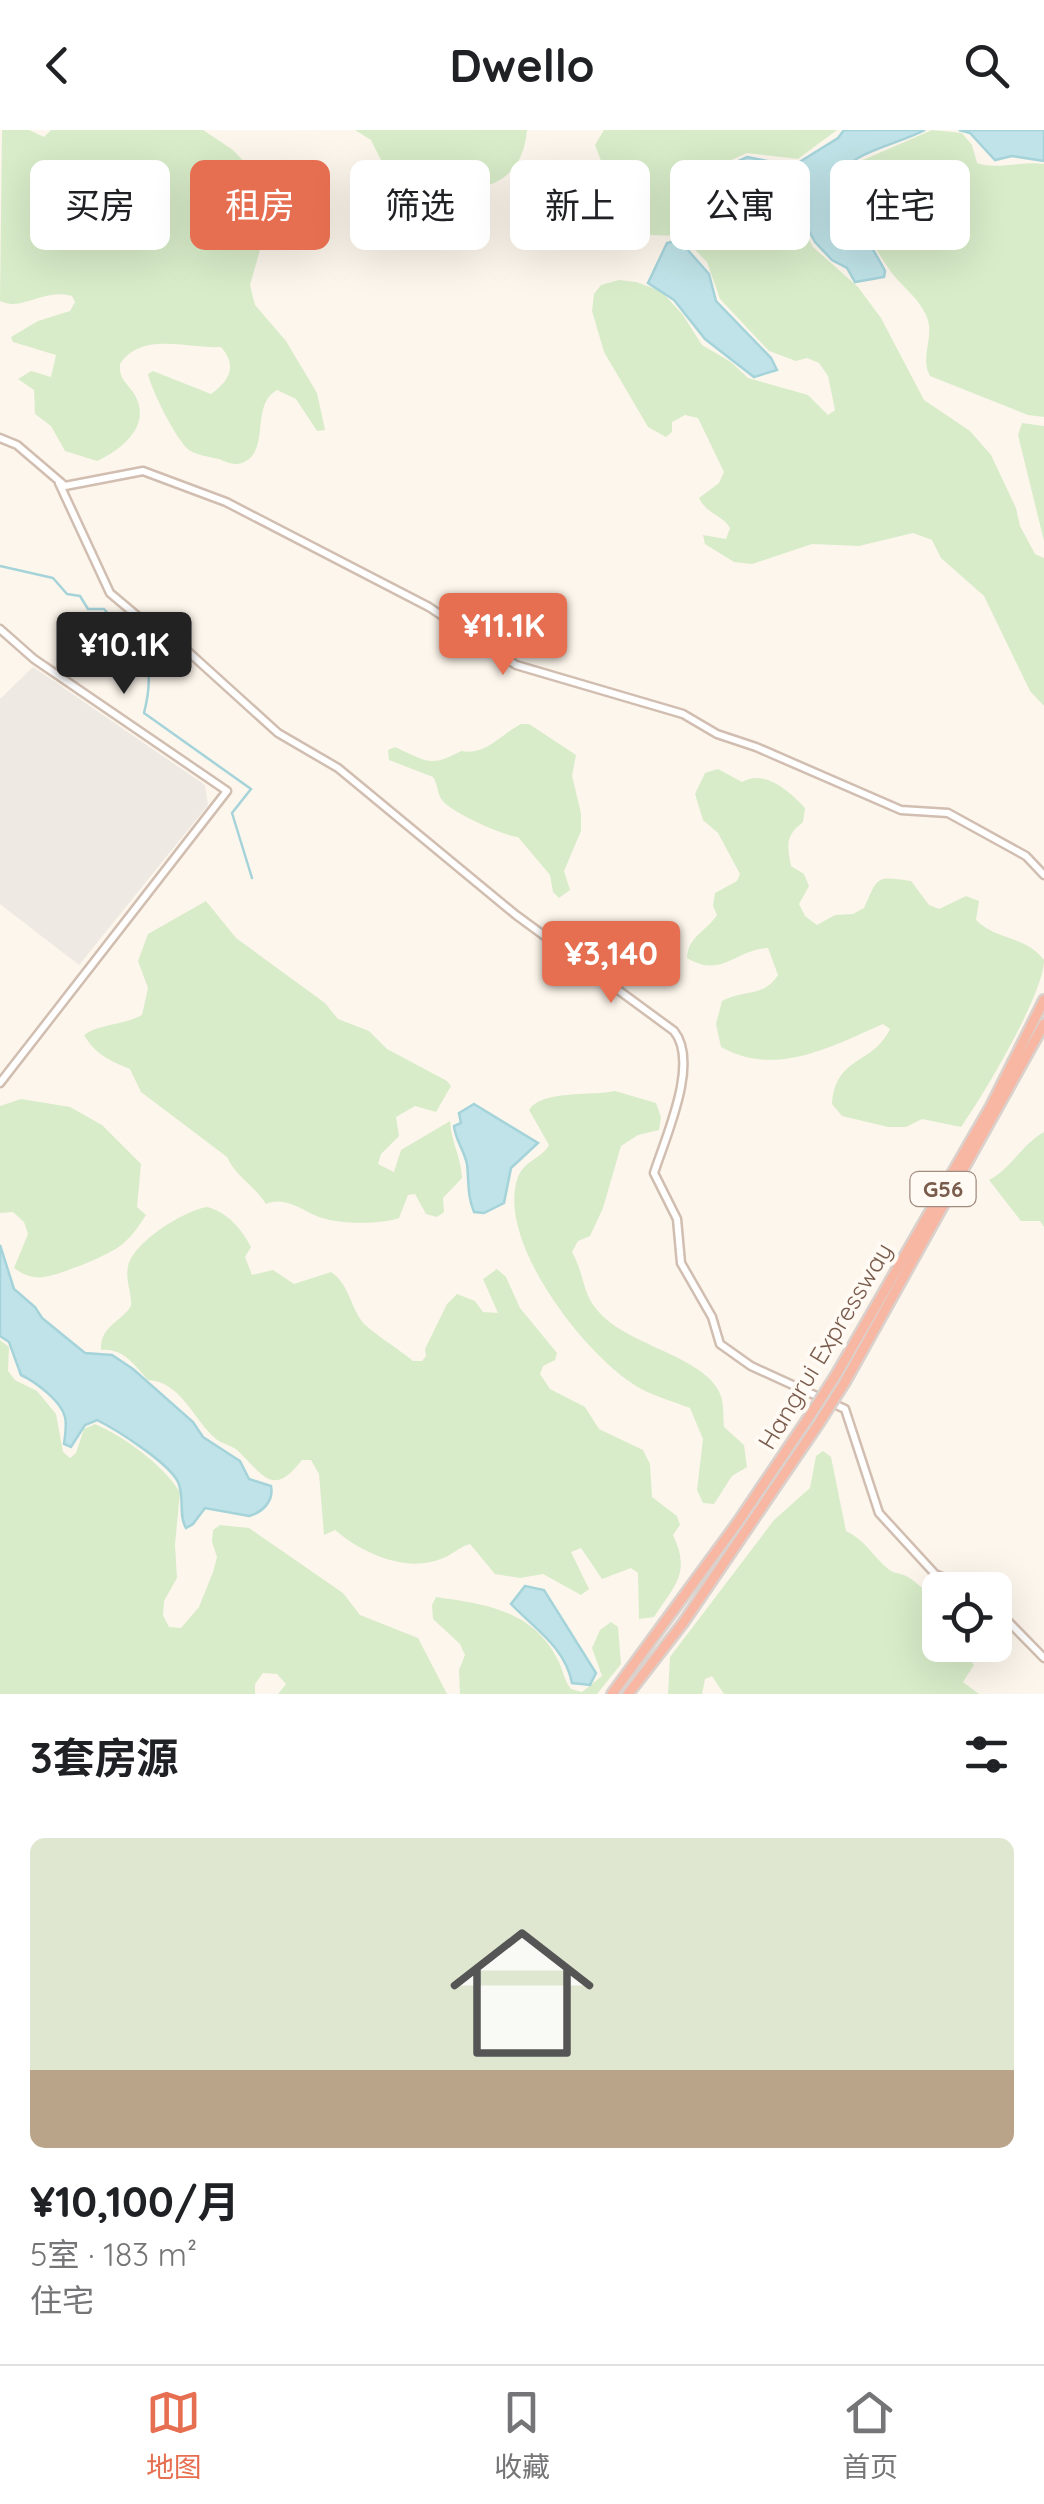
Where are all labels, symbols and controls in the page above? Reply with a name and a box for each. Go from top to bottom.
text: Dwello [449,37,595,93]
icon: back [30,38,85,93]
icon: search [959,38,1014,93]
chip: 买房 [30,160,170,250]
chip: 租房 [190,160,330,250]
chip: 筛选 [350,160,490,250]
chip: 新上 [510,160,650,250]
chip: 公寓 [670,160,810,250]
chip: 住宅 [830,160,970,250]
pin: ¥11.1K [422,593,584,678]
text: ¥11.1K [461,605,545,645]
pin: ¥10.1K [43,612,205,697]
text: ¥10.1K [79,624,169,664]
pin: ¥3,140 [530,921,692,1006]
text: ¥3,140 [564,933,658,973]
road number: G56 [910,1172,976,1206]
street label: Hangrui Expressway [751,1237,899,1455]
map controls [922,1572,1012,1662]
button: locate [922,1572,1012,1662]
icon: filters [959,1727,1014,1782]
text: 3套房源 [30,1731,179,1784]
icon: home [432,1903,612,2083]
text: ¥10,100/月 [30,2175,240,2228]
text: 5室 · 183 m² [30,2234,197,2274]
text: 住宅 [30,2280,94,2320]
tab: 地图 [146,2385,202,2485]
tab: 收藏 [494,2385,550,2485]
tab: 首页 [842,2385,898,2485]

